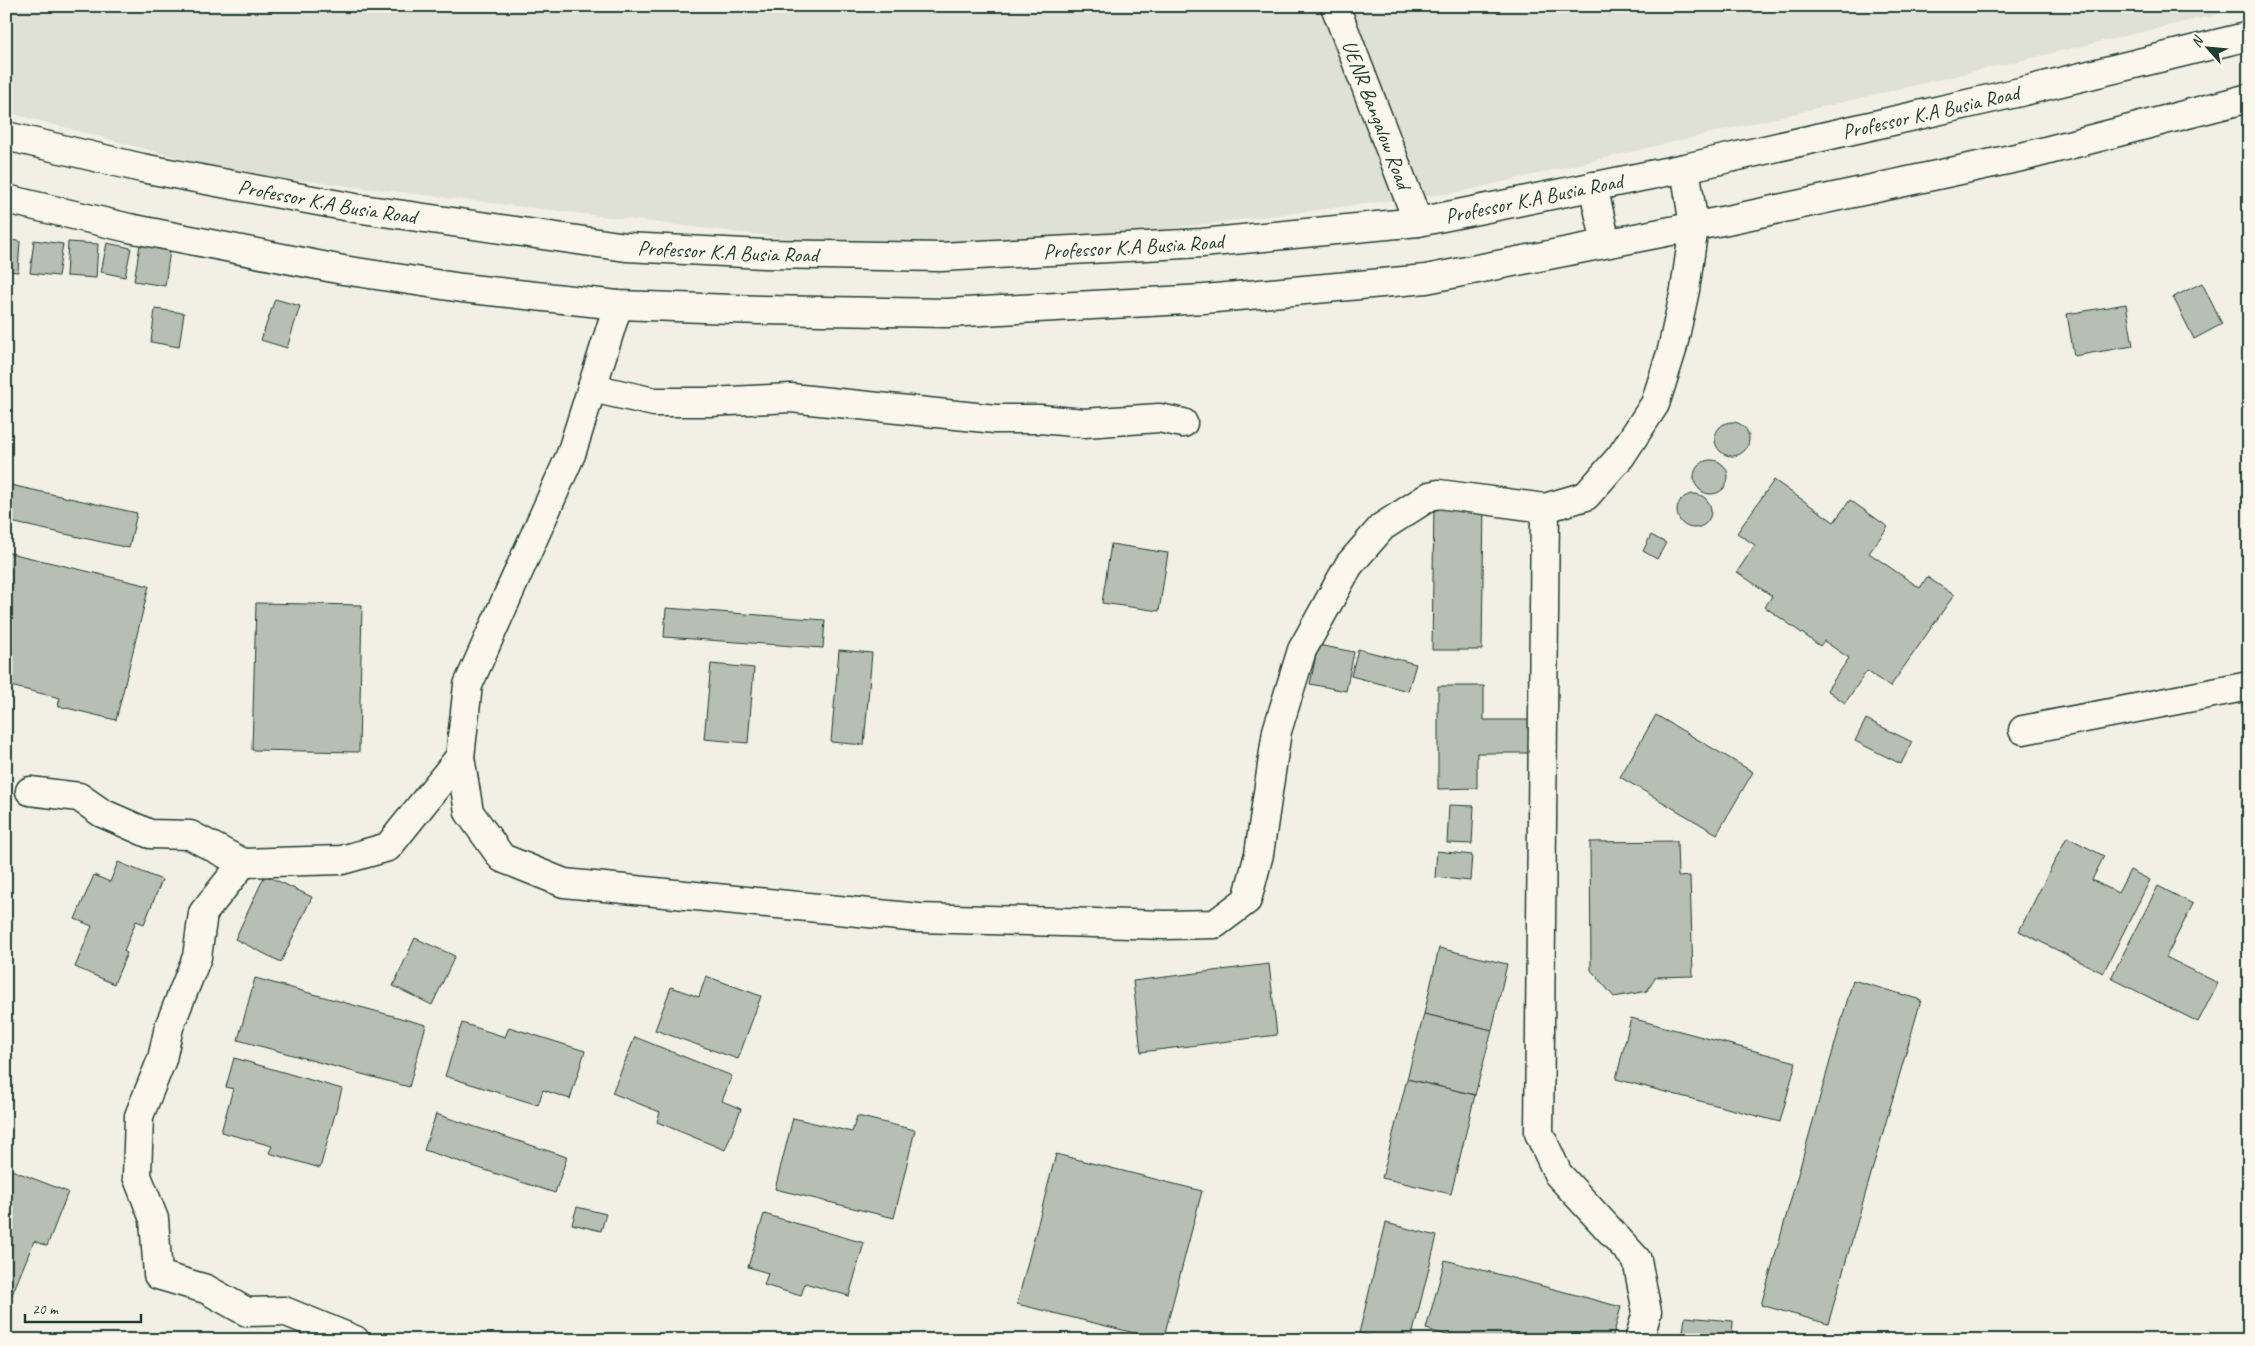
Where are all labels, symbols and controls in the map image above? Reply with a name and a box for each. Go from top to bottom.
north arrow [2182,22,2232,72]
text: N [2187,33,2207,50]
street label: UENR Bangalow Road [1336,36,1418,196]
street label: Professor K.A Busia Road [1840,79,2025,145]
street label: Professor K.A Busia Road [1443,167,1629,229]
street label: Professor K.A Busia Road [236,173,422,230]
street label: Professor K.A Busia Road [1042,228,1228,265]
street label: Professor K.A Busia Road [637,235,822,268]
scale bar [25,1291,141,1323]
text: 20 m [32,1300,59,1319]

